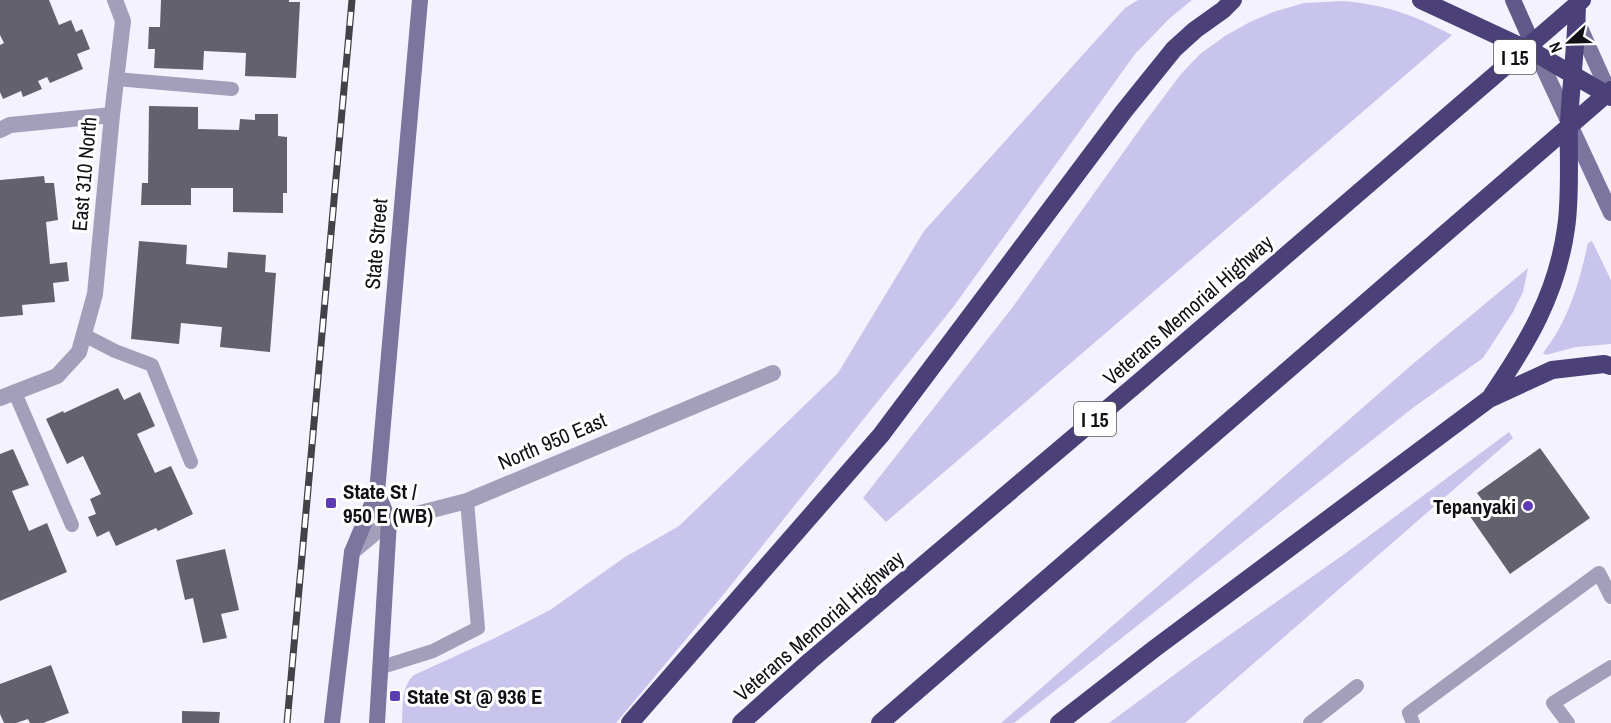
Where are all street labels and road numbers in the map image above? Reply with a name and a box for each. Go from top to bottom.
road number: I 15 [1494,40,1536,74]
street label: East 310 North [65,116,103,232]
street label: State Street [358,197,394,291]
street label: Veterans Memorial Highway [1097,228,1279,392]
road number: I 15 [1074,402,1116,436]
street label: North 950 East [493,405,611,477]
street label: Veterans Memorial Highway [728,544,910,708]

